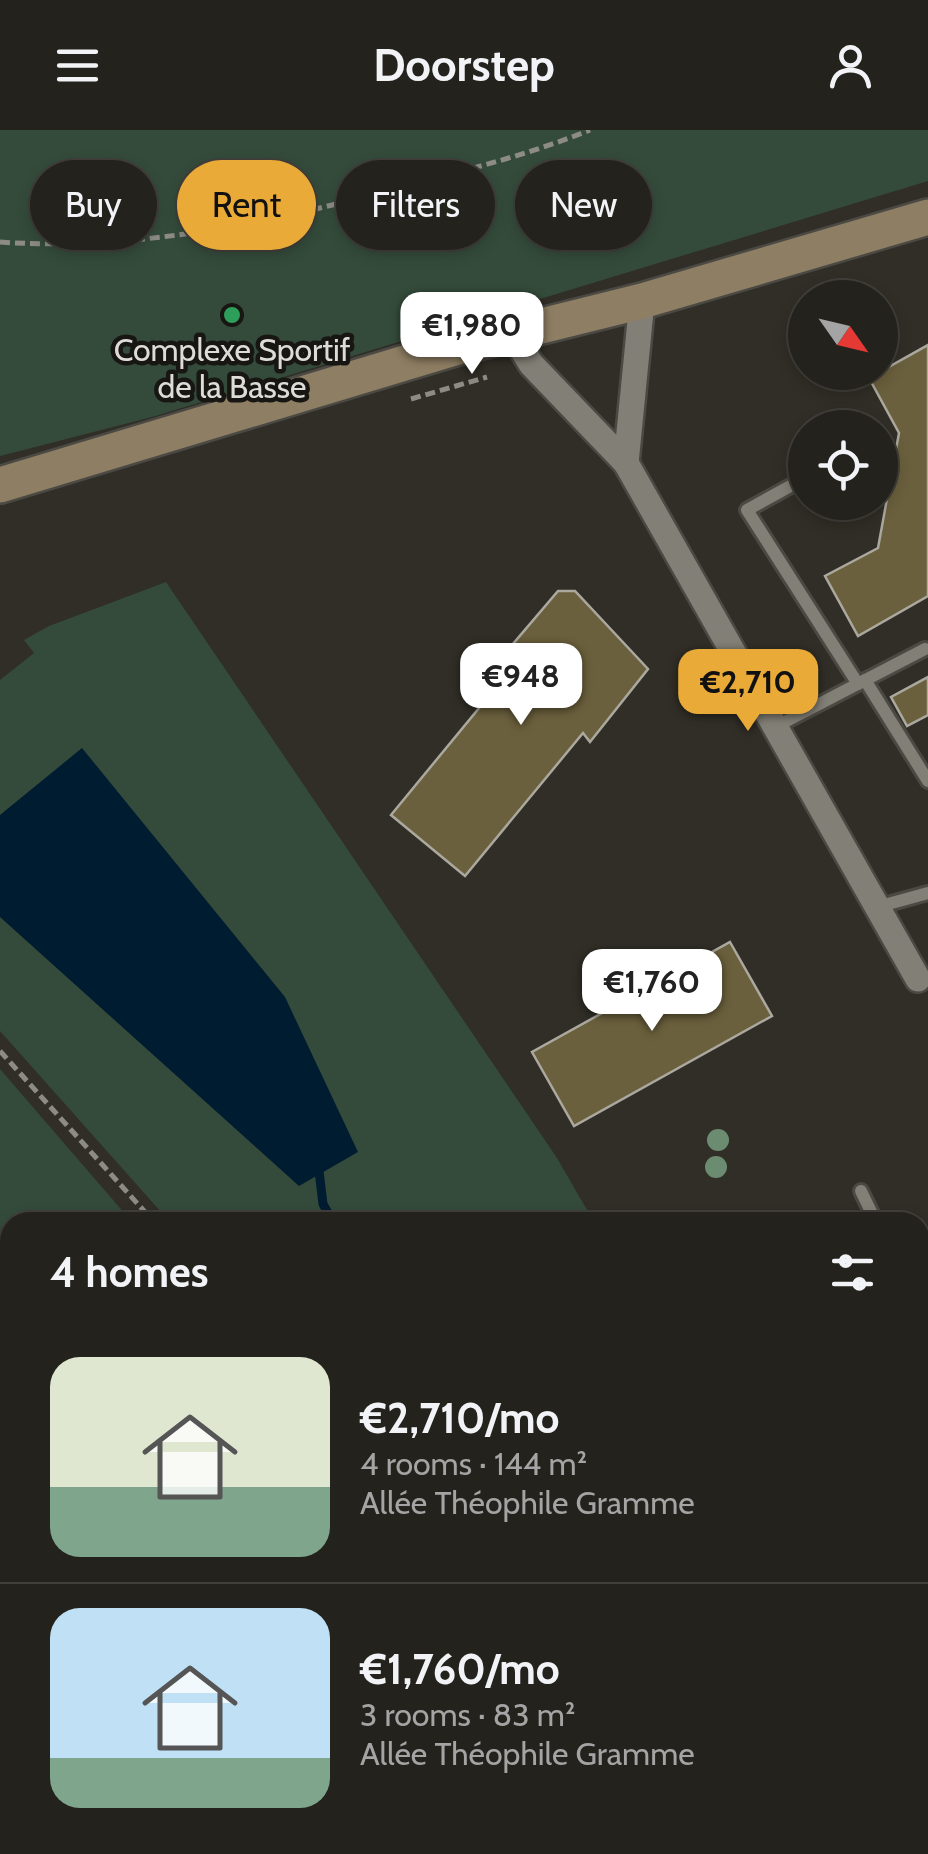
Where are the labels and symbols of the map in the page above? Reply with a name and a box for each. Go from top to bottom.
north arrow [788,280,898,390]
pin: €1,980 [391,292,553,377]
marker: Complexe Sportif de la Basse [221,304,243,326]
place label: Complexe Sportif de la Basse [114,330,351,406]
pin: €948 [462,643,580,728]
pin: €2,710 [667,649,829,734]
pin: €1,760 [571,949,733,1034]

